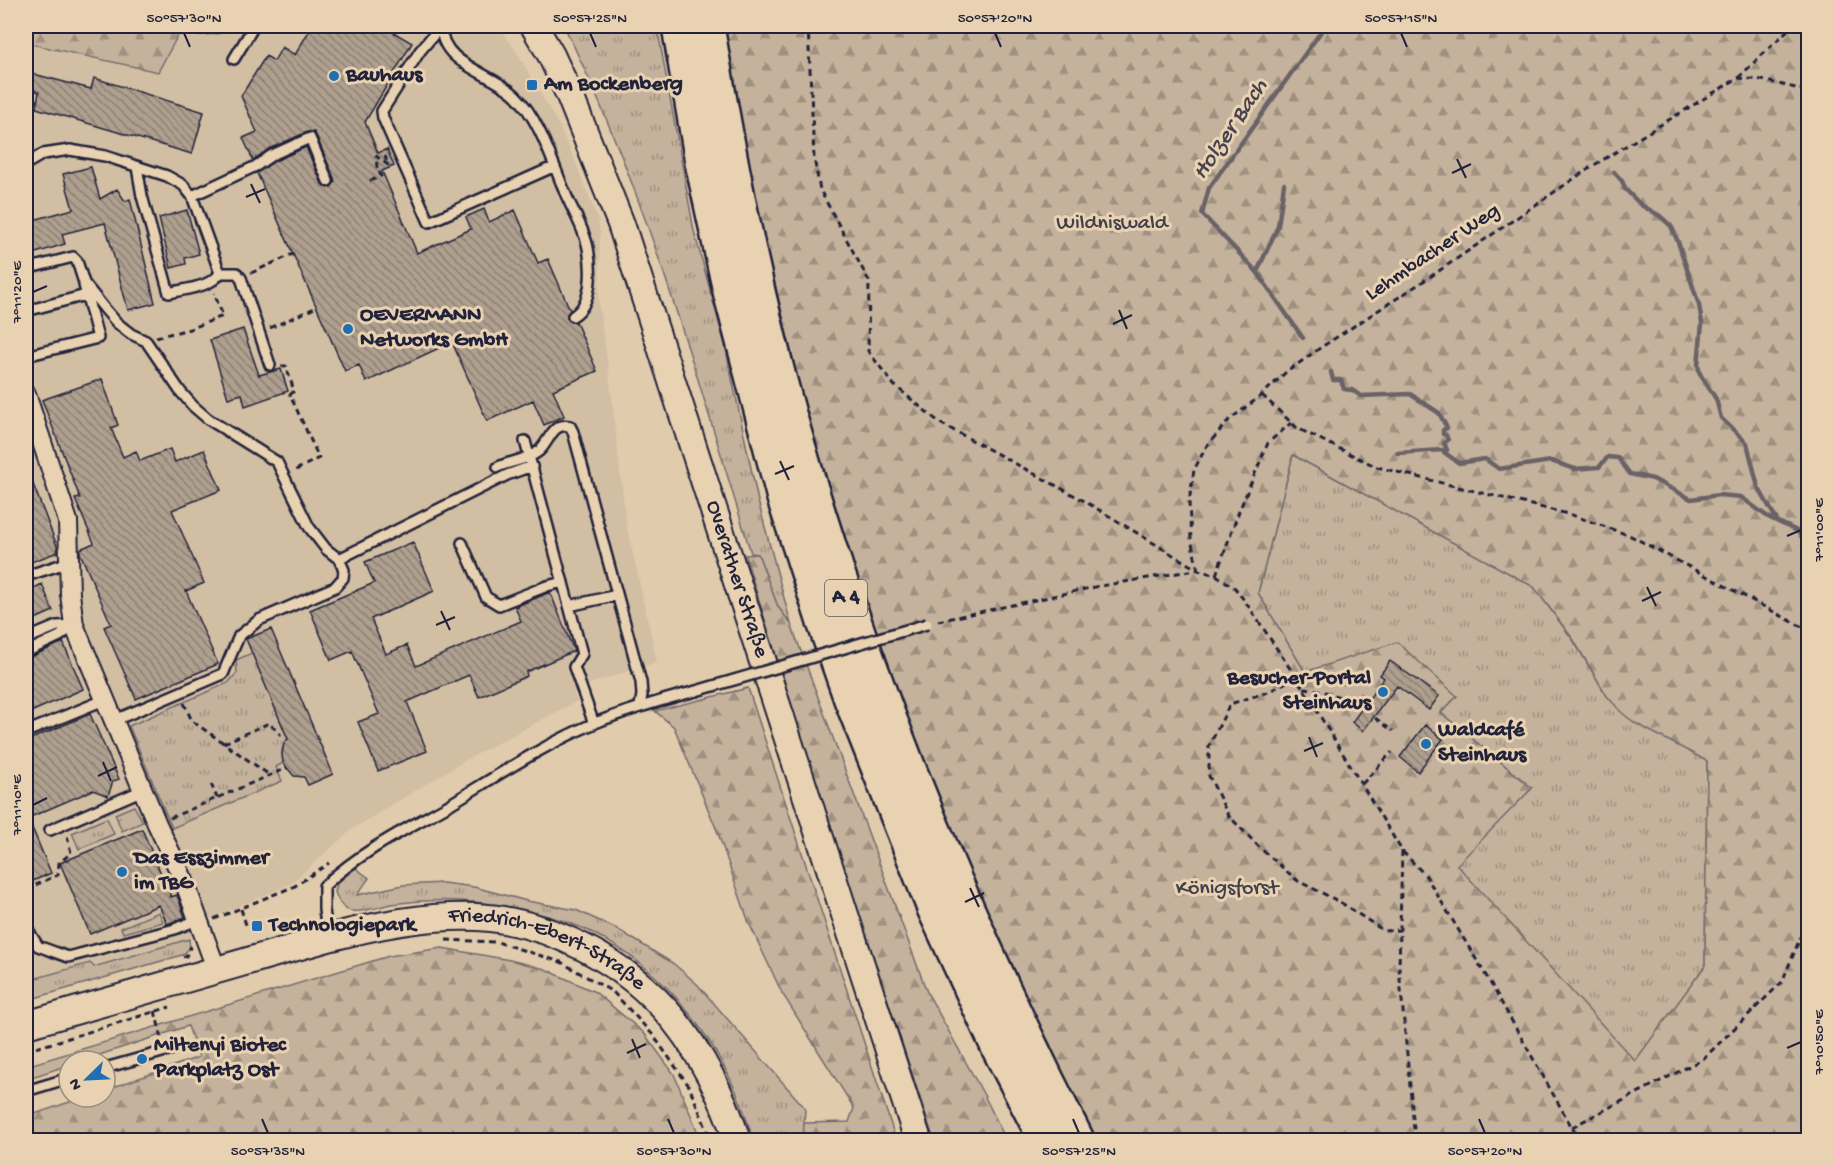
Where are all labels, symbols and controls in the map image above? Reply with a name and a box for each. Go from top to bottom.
text: 50°57'30"N [147,10,222,28]
text: 50°57'25"N [553,10,627,28]
text: 50°57'20"N [958,10,1032,28]
text: 50°57'15"N [1365,10,1438,28]
place label: Bauhaus [345,63,424,89]
marker: Bauhaus [327,69,341,83]
place label: Am Bockenberg [543,72,683,98]
water label: Holzer Bach [1187,73,1276,186]
marker: Am Bockenberg [525,78,539,92]
street label: Lehmbacher Weg [1361,198,1505,308]
park label: Wildniswald [1056,211,1170,237]
text: 7°11'20"E [9,260,27,324]
place label: OEVERMANN Networks GmbH [360,303,509,354]
marker: OEVERMANN Networks GmbH [341,322,355,336]
street label: Overather Straße [699,497,774,662]
text: 7°11'00"E [1811,498,1829,563]
road number: A 4 [825,580,867,616]
place label: Besucher-Portal Steinhaus [1226,666,1373,717]
marker: Besucher-Portal Steinhaus [1376,685,1390,699]
place label: Waldcafé Steinhaus [1437,718,1528,769]
marker: Waldcafé Steinhaus [1419,737,1433,751]
text: 7°11'10"E [9,774,27,836]
place label: Das Esszimmer im TBG [132,846,271,897]
marker: Das Esszimmer im TBG [115,865,129,879]
park label: Königsforst [1176,876,1280,902]
street label: Friedrich-Ebert-Straße [447,904,651,997]
place label: Technologiepark [267,913,418,939]
marker: Technologiepark [250,919,264,933]
text: 7°10'50"E [1811,1009,1829,1075]
place label: Miltenyi Biotec Parkplatz Ost [153,1033,287,1084]
north arrow [57,1049,117,1109]
marker: Miltenyi Biotec Parkplatz Ost [135,1052,149,1066]
text: N [65,1075,87,1092]
text: 50°57'35"N [231,1143,305,1161]
text: 50°57'30"N [637,1143,712,1161]
text: 50°57'25"N [1042,1143,1116,1161]
text: 50°57'20"N [1448,1143,1522,1161]

